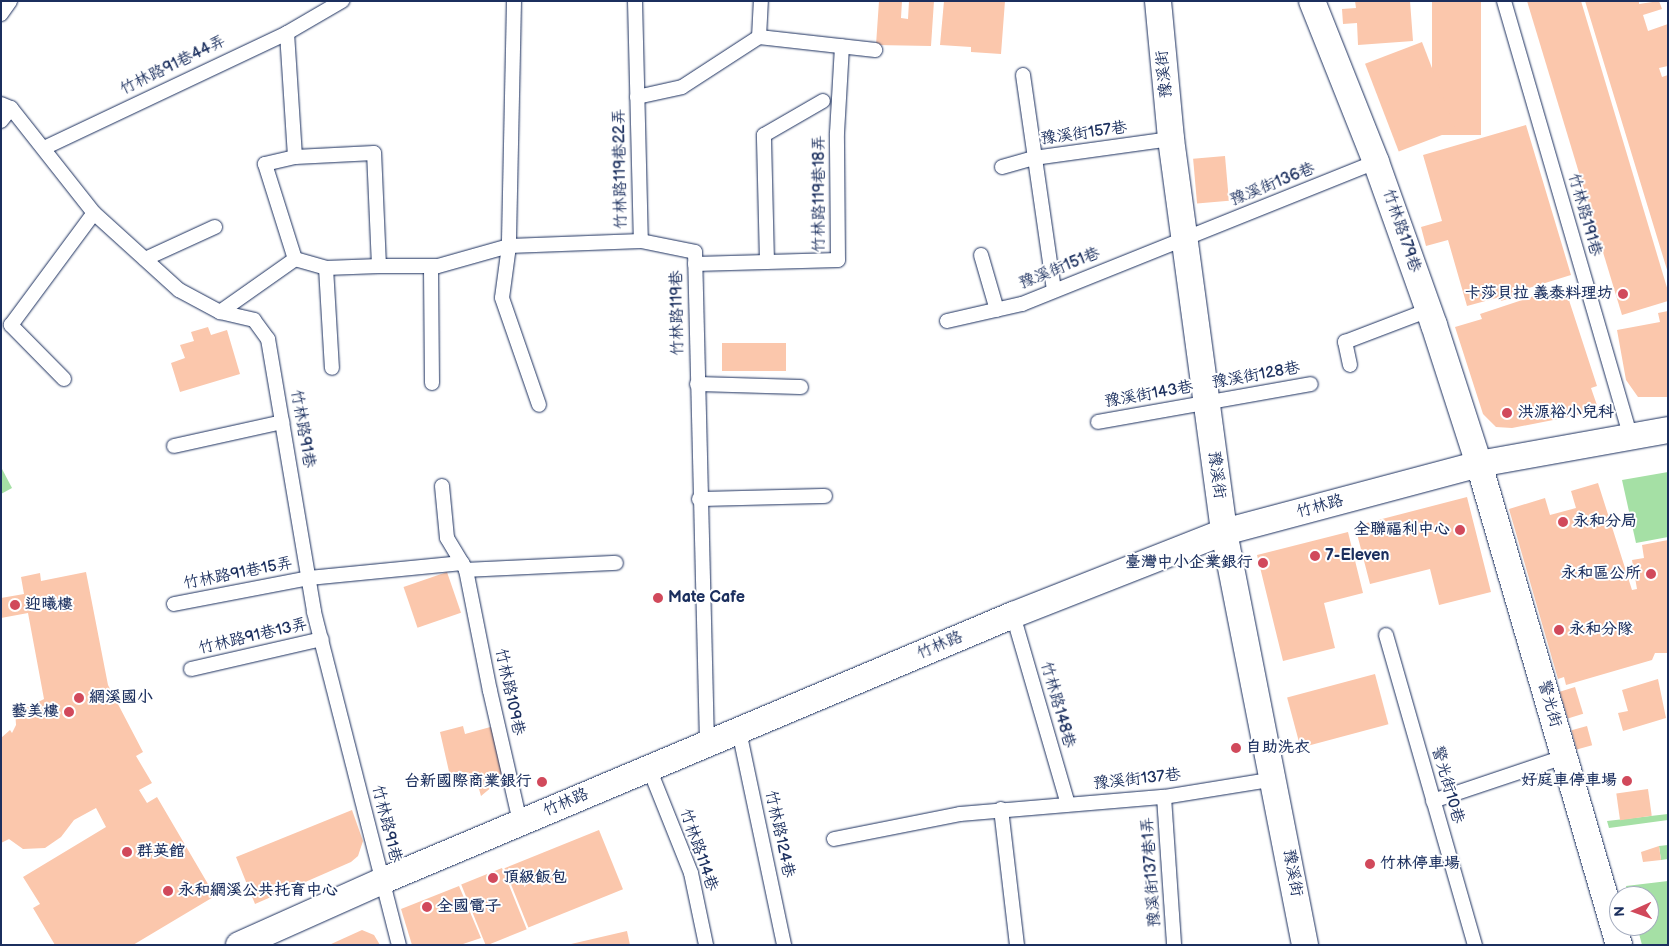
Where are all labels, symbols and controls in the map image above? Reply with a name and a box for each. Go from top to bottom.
street label: 竹林路91巷44弄 [117,32,229,100]
street label: 豫溪街 [1153,49,1177,99]
street label: 竹林路119巷22弄 [610,109,632,229]
street label: 豫溪街157巷 [1039,118,1129,150]
street label: 竹林路119巷18弄 [810,135,830,253]
street label: 豫溪街136巷 [1228,159,1318,211]
street label: 竹林路191巷 [1563,171,1605,259]
street label: 竹林路179巷 [1378,187,1424,275]
street label: 豫溪街151巷 [1017,244,1103,294]
street label: 竹林路119巷 [668,270,688,356]
place label: 卡莎貝拉 義泰料理坊 [1465,284,1613,304]
marker: 卡莎貝拉 義泰料理坊 [1617,288,1629,300]
street label: 豫溪街128巷 [1211,359,1301,393]
street label: 豫溪街143巷 [1103,378,1195,412]
street label: 竹林路91巷 [286,388,318,470]
place label: 洪源裕小兒科 [1518,403,1614,423]
marker: 洪源裕小兒科 [1500,406,1514,420]
street label: 豫溪街 [1203,450,1229,500]
street label: 竹林路 [1294,492,1346,522]
place label: 永和分局 [1573,512,1637,532]
marker: 永和分局 [1557,516,1569,528]
place label: 全聯福利中心 [1354,520,1450,540]
marker: 全聯福利中心 [1454,524,1466,536]
place label: 7-Eleven [1325,546,1389,566]
marker: 7-Eleven [1309,550,1321,562]
place label: 臺灣中小企業銀行 [1125,553,1253,573]
street label: 竹林路91巷15弄 [182,554,294,594]
marker: 臺灣中小企業銀行 [1257,557,1269,569]
place label: 永和區公所 [1561,564,1641,584]
marker: 永和區公所 [1645,568,1657,580]
place label: Mate Cafe [668,588,745,608]
marker: Mate Cafe [652,592,664,604]
place label: 迎曦樓 [25,595,73,615]
marker: 迎曦樓 [9,599,21,611]
street label: 竹林路91巷13弄 [197,615,309,659]
place label: 永和分隊 [1569,620,1633,640]
marker: 永和分隊 [1553,624,1565,636]
street label: 竹林路 [914,628,966,664]
street label: 竹林路109巷 [490,647,528,737]
street label: 竹林路148巷 [1035,659,1079,751]
street label: 警光街 [1533,678,1565,730]
place label: 網溪國小 [89,688,153,708]
marker: 網溪國小 [73,692,85,704]
place label: 藝美樓 [11,702,59,722]
marker: 藝美樓 [63,706,75,718]
place label: 自助洗衣 [1246,738,1310,758]
marker: 自助洗衣 [1230,742,1242,754]
street label: 警光街10巷 [1427,744,1467,826]
street label: 豫溪街137巷 [1092,766,1182,794]
place label: 好庭車停車場 [1521,771,1617,791]
place label: 台新國際商業銀行 [404,772,532,792]
marker: 好庭車停車場 [1621,775,1633,787]
marker: 台新國際商業銀行 [536,776,548,788]
street label: 竹林路91巷 [367,783,405,865]
street label: 竹林路 [540,785,592,821]
street label: 竹林路124巷 [760,788,798,880]
street label: 竹林路114巷 [675,806,721,894]
street label: 豫溪街137巷1弄 [1139,816,1165,928]
place label: 群英館 [137,842,185,862]
marker: 群英館 [121,846,133,858]
street label: 豫溪街 [1278,848,1306,898]
place label: 竹林停車場 [1380,854,1460,874]
marker: 竹林停車場 [1364,858,1376,870]
place label: 頂級飯包 [503,868,567,888]
marker: 頂級飯包 [487,872,499,884]
place label: 永和網溪公共托育中心 [178,881,338,901]
marker: 永和網溪公共托育中心 [162,885,174,897]
north arrow [1609,886,1659,936]
place label: 全國電子 [437,897,501,917]
marker: 全國電子 [421,901,433,913]
text: N [1611,906,1628,917]

